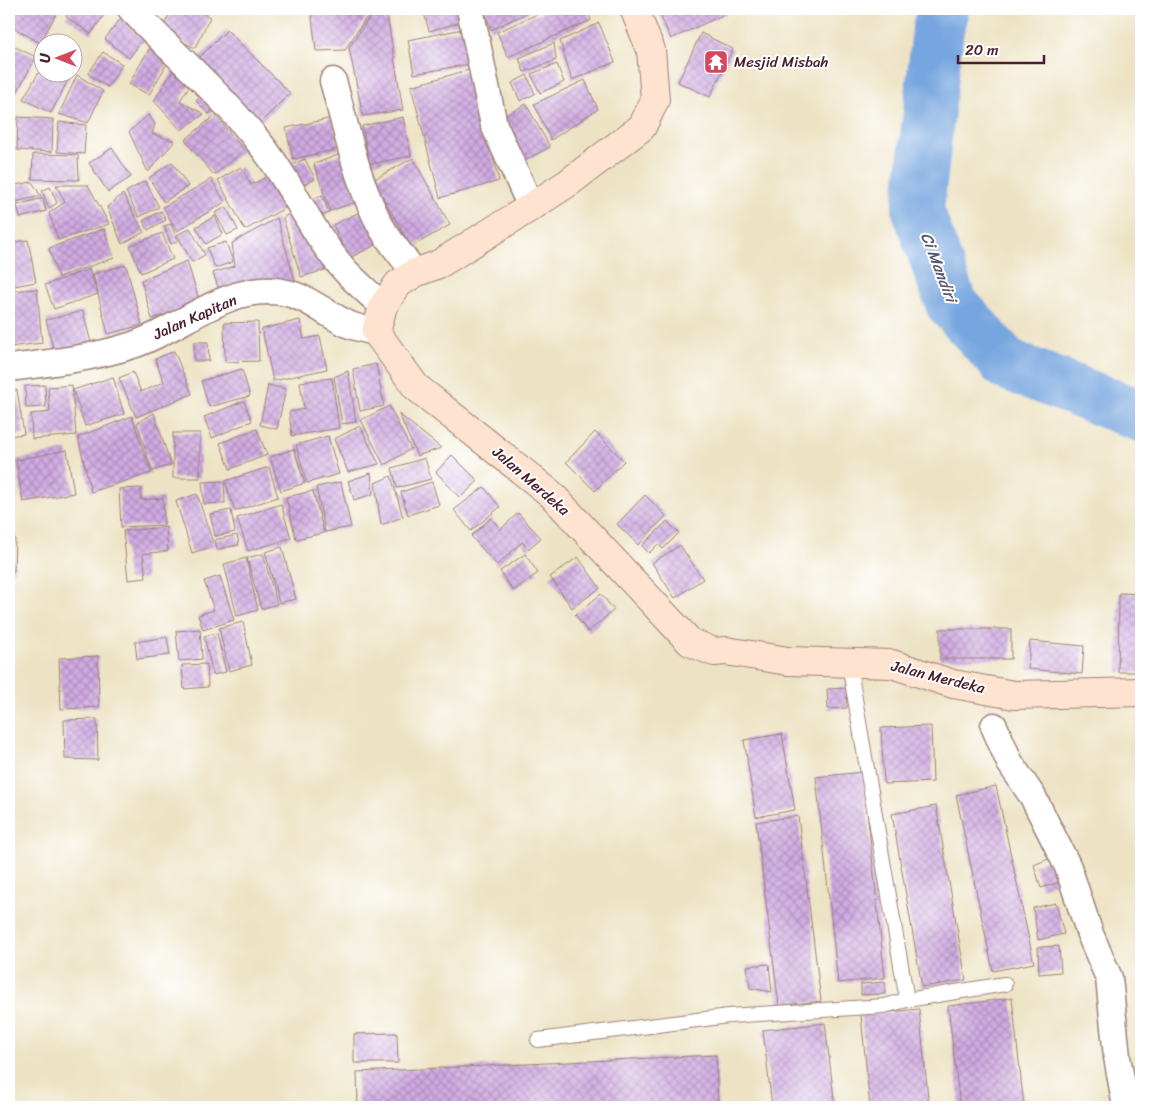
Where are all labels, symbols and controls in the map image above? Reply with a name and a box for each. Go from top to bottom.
north arrow [32,32,82,82]
scale bar [958,32,1044,64]
text: 20 m [965,37,999,63]
temple icon: Mesjid Misbah [703,49,729,75]
place label: Mesjid Misbah [734,49,828,75]
text: U [33,53,58,63]
water label: Ci Mandiri [912,228,967,309]
street label: Jalan Kapitan [148,287,241,347]
street label: Jalan Merdeka [486,439,576,523]
street label: Jalan Merdeka [887,653,988,701]

